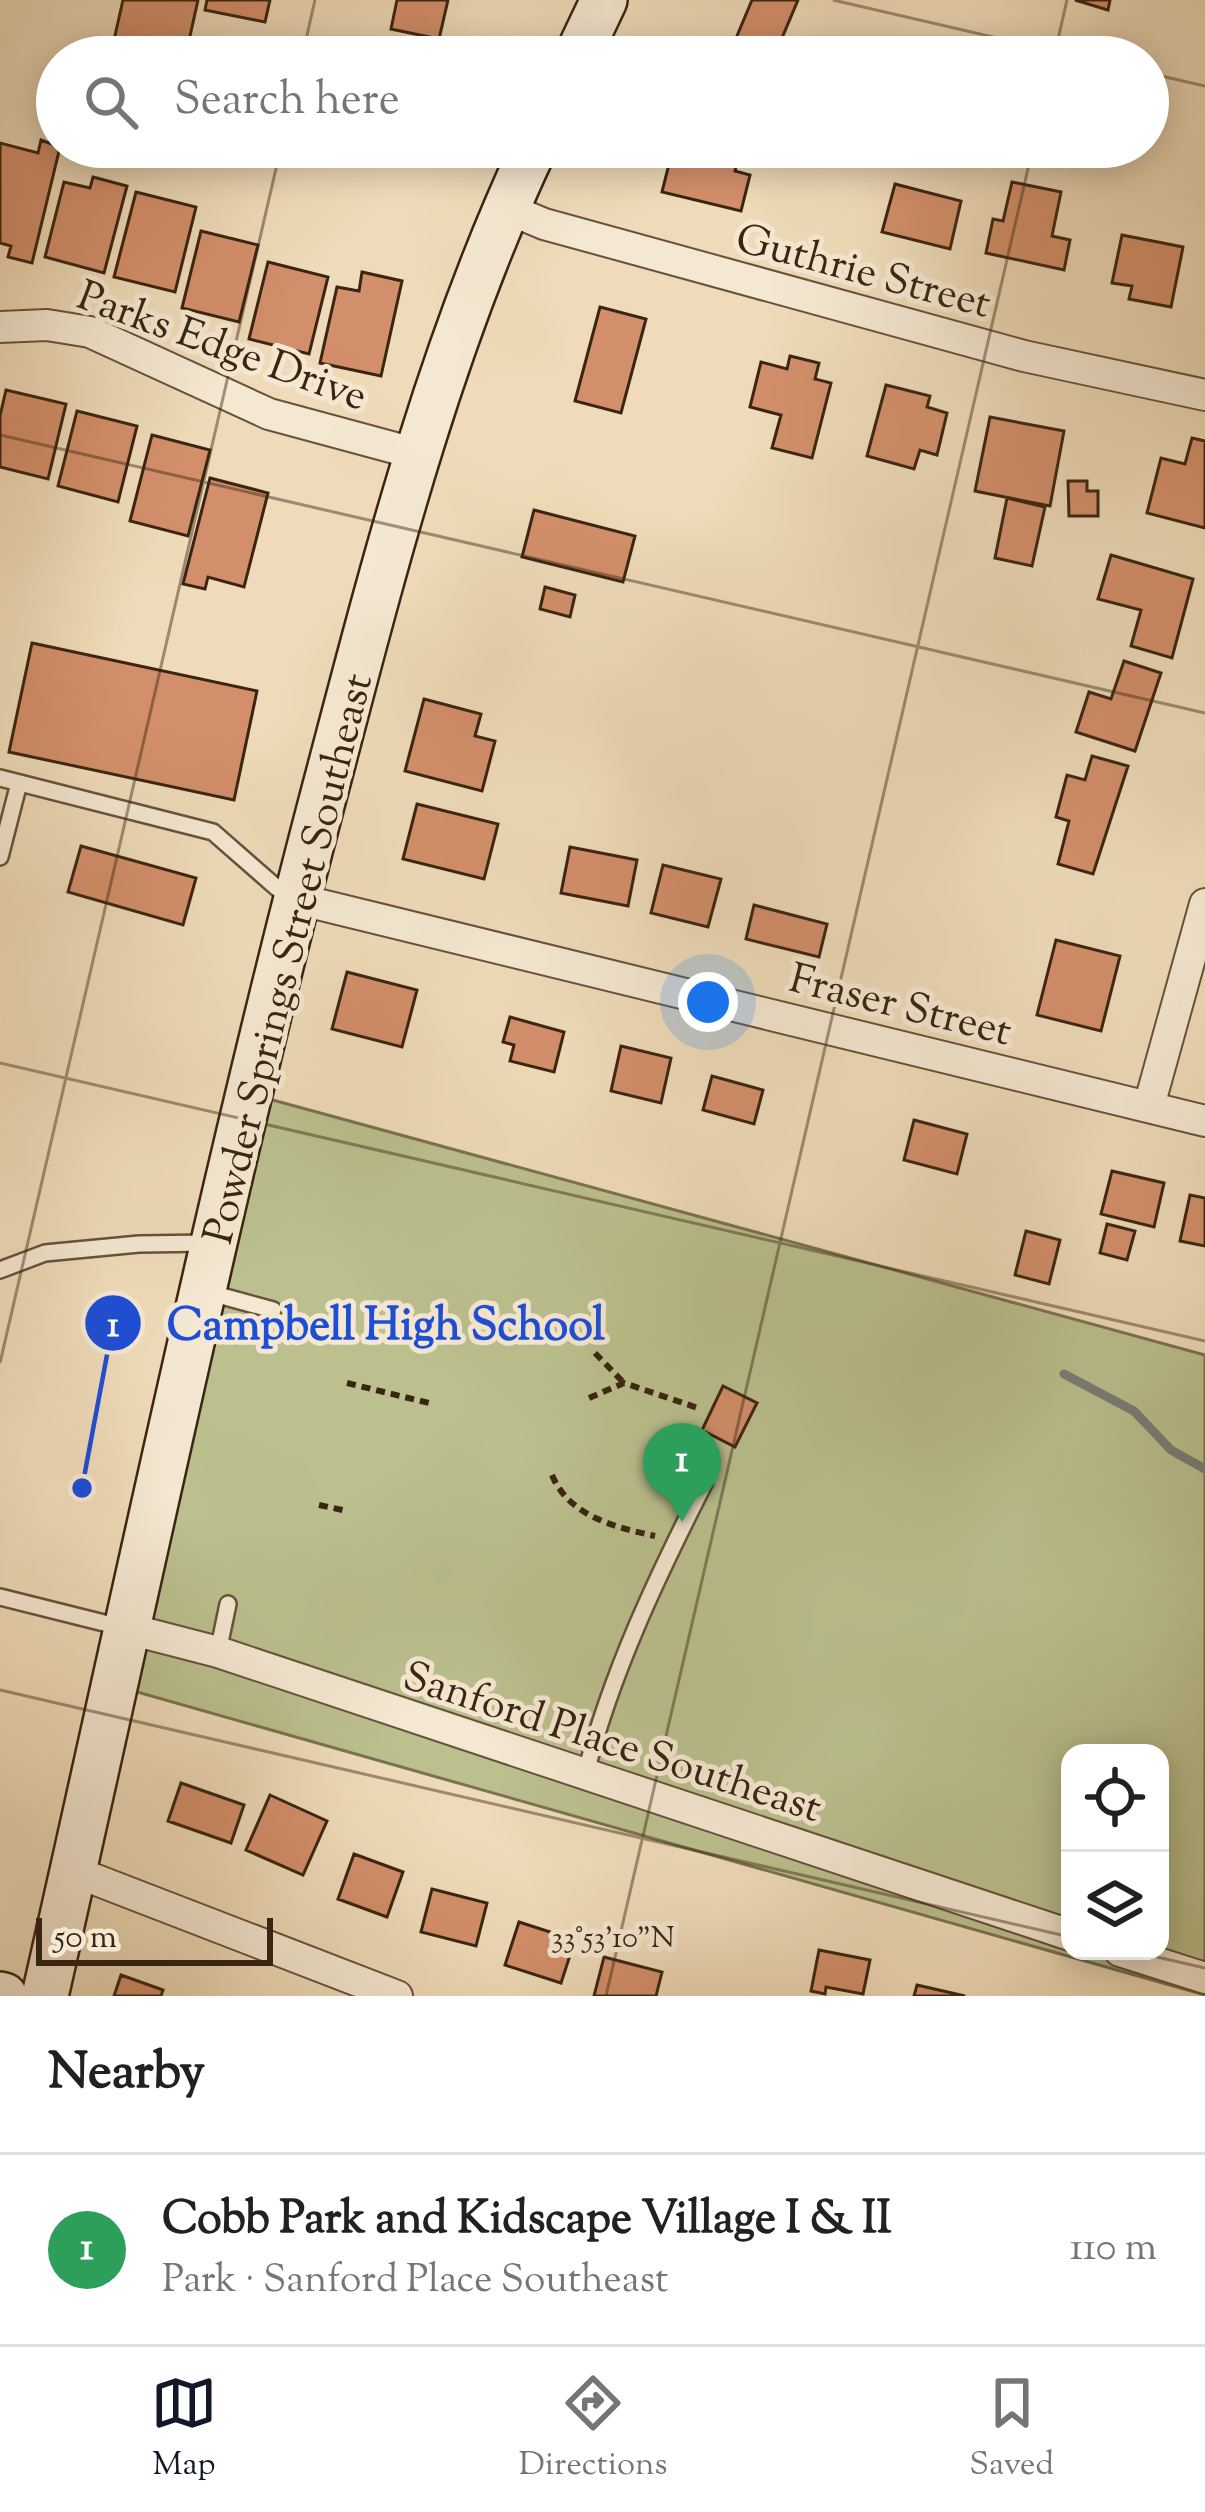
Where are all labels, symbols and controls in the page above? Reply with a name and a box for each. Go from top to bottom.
search box [36,36,1169,168]
icon: search [78,69,144,135]
text: Search here [174,70,400,135]
street label: Guthrie Street [729,211,997,337]
street label: Parks Edge Drive [68,268,375,429]
street label: Powder Springs Street Southeast [191,668,391,1251]
street label: Fraser Street [782,951,1017,1064]
your location [678,972,738,1032]
callout: Campbell High School [83,1283,629,1364]
text: Campbell High School [167,1296,606,1361]
text: 1 [107,1301,120,1353]
pin: 1 [643,1423,721,1522]
street label: Sanford Place Southeast [395,1649,828,1841]
map controls [1061,1744,1169,1960]
button: locate [1061,1744,1169,1852]
button: layers [1061,1852,1169,1960]
scale bar [36,1912,273,1965]
text: 50 m [54,1915,117,1963]
text: 33°53'10"N [551,1918,675,1961]
text: Nearby [48,2038,205,2111]
text: Cobb Park and Kidscape Village I & II [162,2189,892,2254]
text: 1 [80,2222,94,2278]
text: 110 m [1070,2222,1157,2278]
text: Park · Sanford Place Southeast [162,2254,668,2310]
tab: Map [151,2370,217,2490]
tab: Directions [519,2370,668,2490]
tab: Saved [969,2370,1054,2490]

